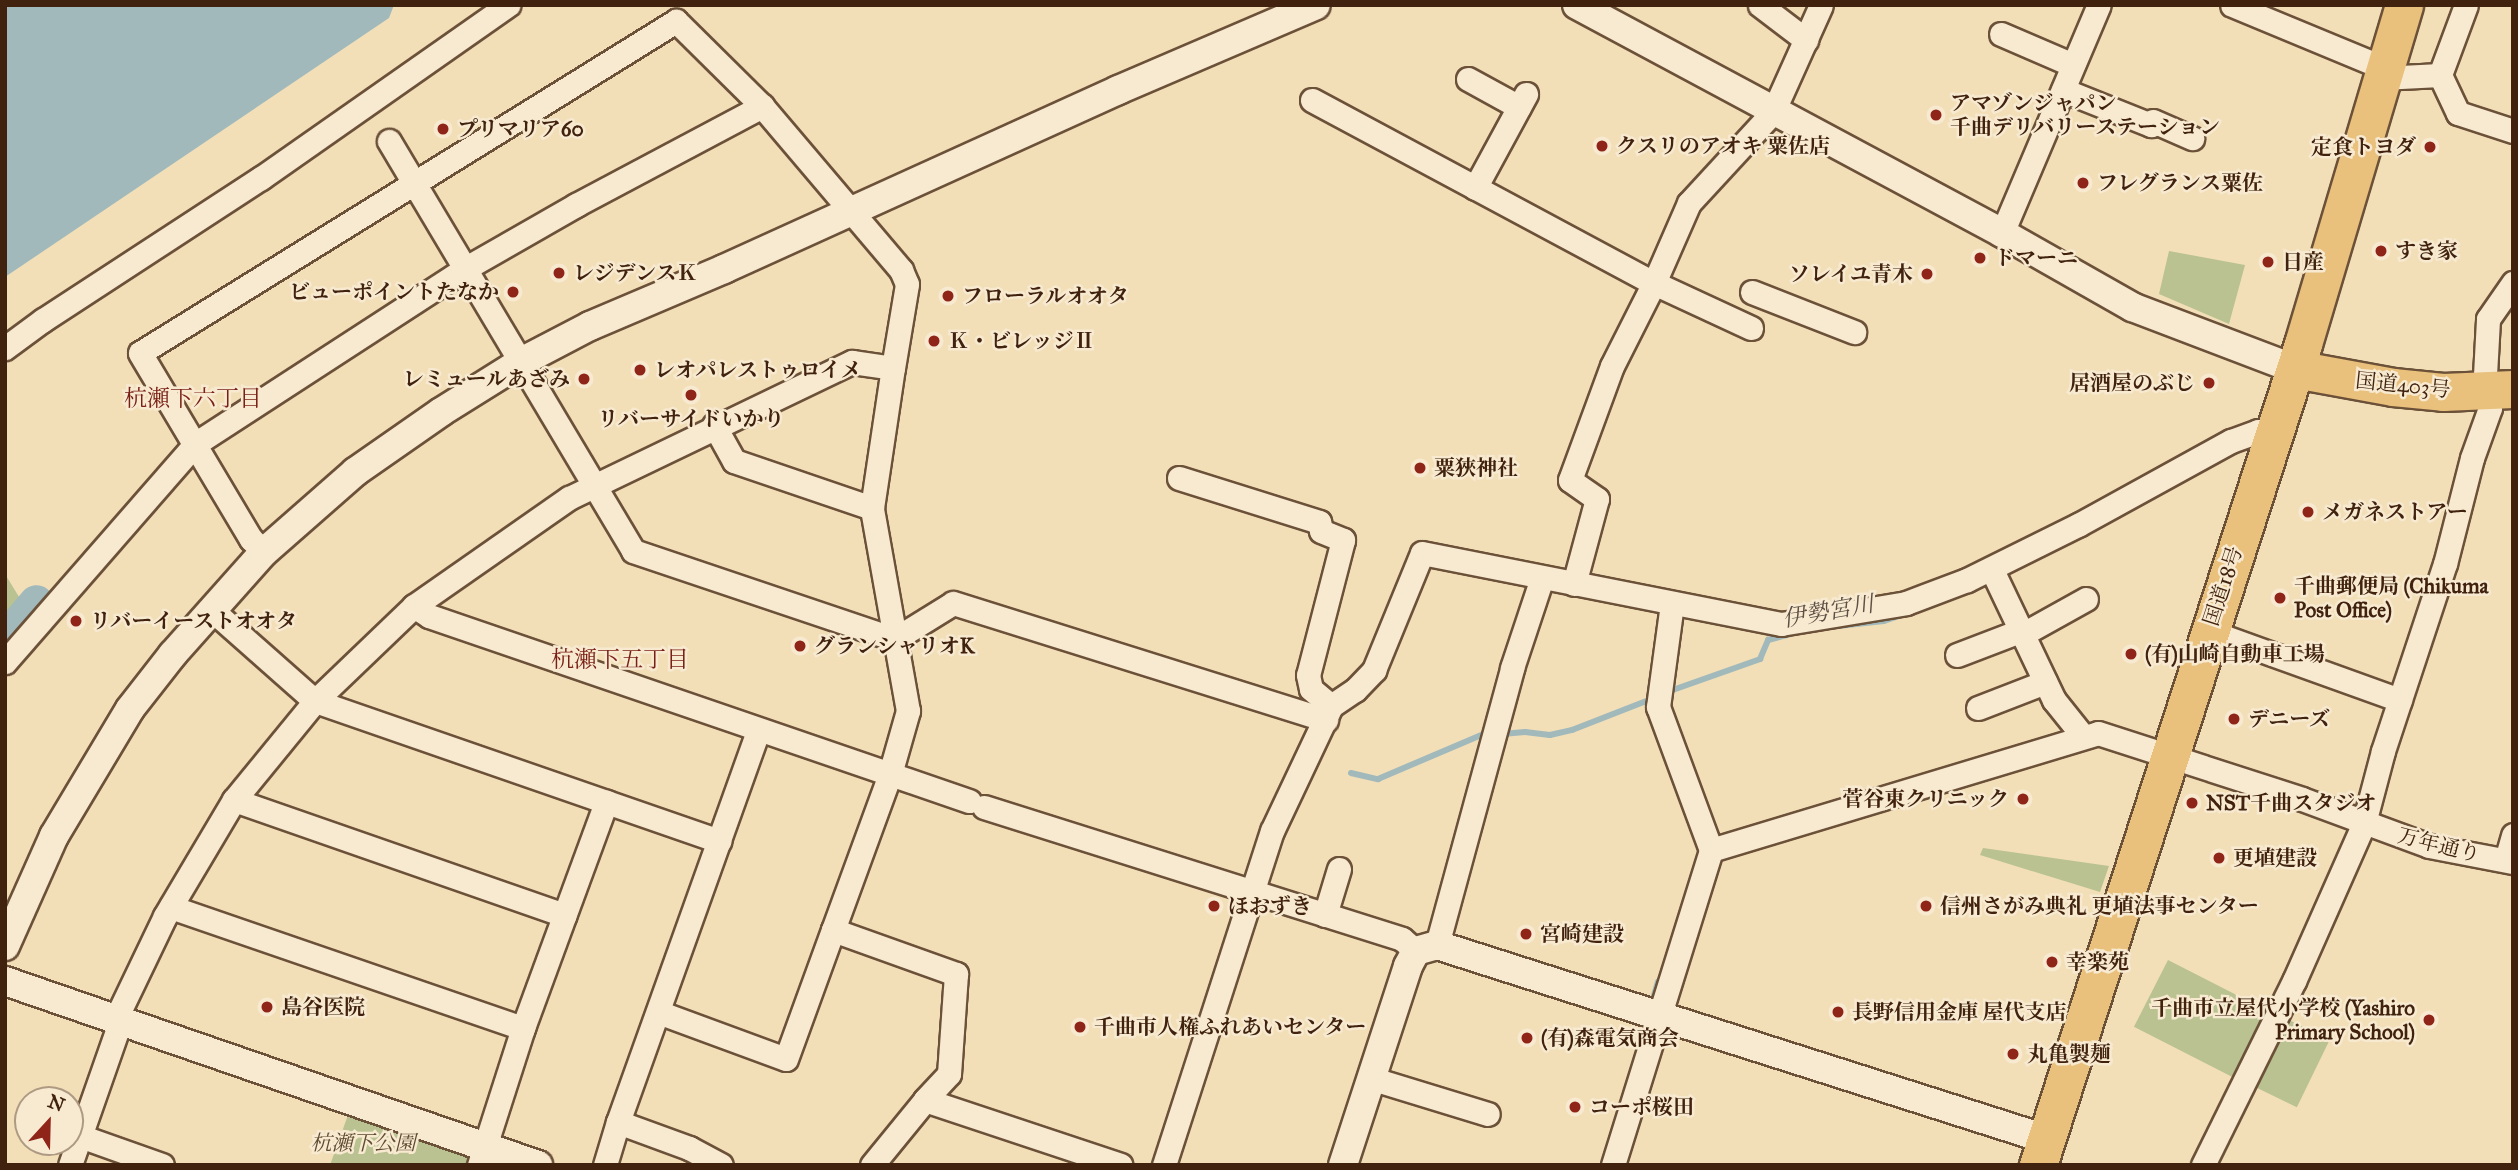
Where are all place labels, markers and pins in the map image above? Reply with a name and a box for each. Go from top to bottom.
place label: アマゾンジャパン 千曲デリバリーステーション [1950,90,2223,140]
marker: アマゾンジャパン 千曲デリバリーステーション [1928,107,1944,123]
place label: プリマリア60 [457,116,585,142]
marker: プリマリア60 [435,121,451,137]
place label: クスリのアオキ 粟佐店 [1616,133,1831,159]
place label: 定食トヨダ [2311,134,2416,160]
marker: クスリのアオキ 粟佐店 [1594,138,1610,154]
marker: 定食トヨダ [2422,139,2438,155]
place label: フレグランス粟佐 [2097,170,2265,196]
marker: フレグランス粟佐 [2075,175,2091,191]
place label: すき家 [2395,238,2458,264]
marker: すき家 [2373,243,2389,259]
place label: ドマーニ [1994,245,2078,271]
place label: 日産 [2282,249,2324,275]
marker: ドマーニ [1972,250,1988,266]
marker: 日産 [2260,254,2276,270]
place label: レジデンスＫ [573,260,699,286]
place label: ソレイユ青木 [1787,261,1913,287]
marker: レジデンスＫ [551,265,567,281]
marker: ソレイユ青木 [1919,266,1935,282]
place label: ビューポイントたなか [289,279,499,305]
place label: フローラルオオタ [962,283,1130,309]
marker: ビューポイントたなか [505,284,521,300]
marker: フローラルオオタ [940,288,956,304]
place label: Ｋ・ビレッジⅡ [948,328,1095,354]
marker: Ｋ・ビレッジⅡ [926,333,942,349]
place label: レオパレストゥロイメ [654,357,864,383]
marker: レオパレストゥロイメ [632,362,648,378]
place label: レミュールあざみ [402,366,570,392]
place label: 居酒屋のぶじ [2069,370,2195,396]
marker: レミュールあざみ [576,371,592,387]
marker: 居酒屋のぶじ [2201,375,2217,391]
marker: リバーサイドいかり [683,387,699,403]
place label: リバーサイドいかり [597,406,785,432]
place label: 粟狹神社 [1434,455,1518,481]
marker: 粟狹神社 [1412,460,1428,476]
place label: メガネストアー [2322,499,2468,525]
marker: メガネストアー [2300,504,2316,520]
place label: 千曲郵便局 (Chikuma Post Office) [2294,573,2488,623]
marker: 千曲郵便局 (Chikuma Post Office) [2272,590,2288,606]
place label: リバーイーストオオタ [90,608,300,634]
marker: リバーイーストオオタ [68,613,84,629]
place label: グランシャリオK [814,633,976,659]
marker: グランシャリオK [792,638,808,654]
place label: (有)山崎自動車工場 [2145,641,2325,667]
marker: (有)山崎自動車工場 [2123,646,2139,662]
place label: デニーズ [2248,706,2332,732]
marker: デニーズ [2226,711,2242,727]
place label: 菅谷東クリニック [1841,786,2009,812]
place label: NST千曲スタジオ [2206,790,2376,816]
marker: 菅谷東クリニック [2015,791,2031,807]
marker: NST千曲スタジオ [2184,795,2200,811]
place label: 更埴建設 [2233,845,2317,871]
marker: 更埴建設 [2211,850,2227,866]
place label: ほおずき [1228,893,1312,919]
place label: 信州さがみ典礼 更埴法事センター [1940,893,2260,919]
marker: ほおずき [1206,898,1222,914]
marker: 信州さがみ典礼 更埴法事センター [1918,898,1934,914]
place label: 宮崎建設 [1540,921,1624,947]
marker: 宮崎建設 [1518,926,1534,942]
place label: 幸楽苑 [2066,949,2129,975]
marker: 幸楽苑 [2044,954,2060,970]
place label: 島谷医院 [281,994,365,1020]
place label: 千曲市立屋代小学校 (Yashiro Primary School) [2151,995,2415,1045]
marker: 島谷医院 [259,999,275,1015]
place label: 長野信用金庫 屋代支店 [1852,999,2067,1025]
marker: 長野信用金庫 屋代支店 [1830,1004,1846,1020]
marker: 千曲市立屋代小学校 (Yashiro Primary School) [2421,1012,2437,1028]
place label: 千曲市人権ふれあいセンター [1094,1014,1367,1040]
marker: 千曲市人権ふれあいセンター [1072,1019,1088,1035]
place label: (有)森電気商会 [1541,1025,1679,1051]
marker: (有)森電気商会 [1519,1030,1535,1046]
place label: 丸亀製麺 [2027,1041,2111,1067]
marker: 丸亀製麺 [2005,1046,2021,1062]
place label: コーポ桜田 [1589,1094,1694,1120]
marker: コーポ桜田 [1567,1099,1583,1115]

